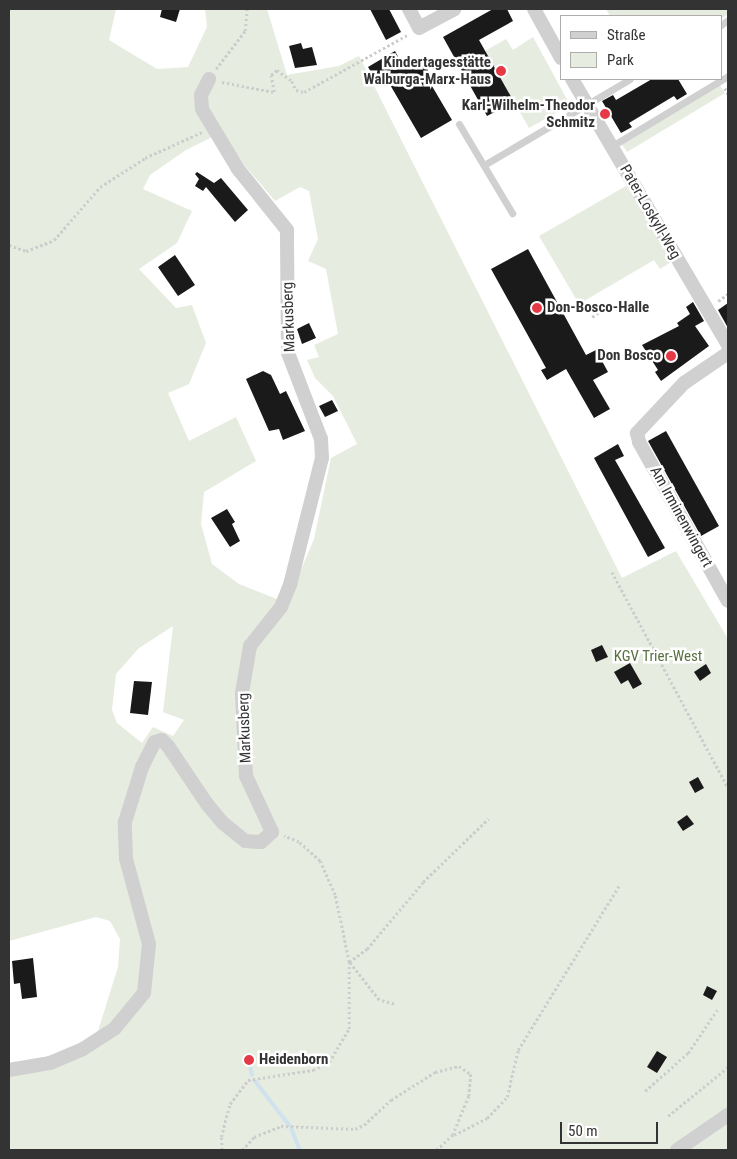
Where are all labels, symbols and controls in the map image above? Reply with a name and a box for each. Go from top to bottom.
legend [560,15,722,80]
text: Straße [607,26,646,44]
text: Park [607,51,634,69]
place label: Kindertagesstätte Walburga-Marx-Haus [363,53,491,88]
marker: Kindertagesstätte Walburga-Marx-Haus [495,65,507,77]
place label: Karl-Wilhelm-Theodor Schmitz [462,96,595,131]
marker: Karl-Wilhelm-Theodor Schmitz [599,108,611,120]
street label: Pater-Loskyll-Weg [616,162,684,262]
street label: Markusberg [279,282,299,352]
place label: Don-Bosco-Halle [547,299,649,317]
marker: Don-Bosco-Halle [531,302,543,314]
place label: Don Bosco [597,347,661,365]
marker: Don Bosco [665,350,677,362]
street label: Am Irminenwingert [646,464,716,570]
park label: KGV Trier-West [614,648,702,666]
street label: Markusberg [235,693,255,763]
place label: Heidenborn [259,1051,328,1069]
marker: Heidenborn [243,1054,255,1066]
scale bar [562,1112,660,1144]
text: 50 m [568,1122,598,1140]

